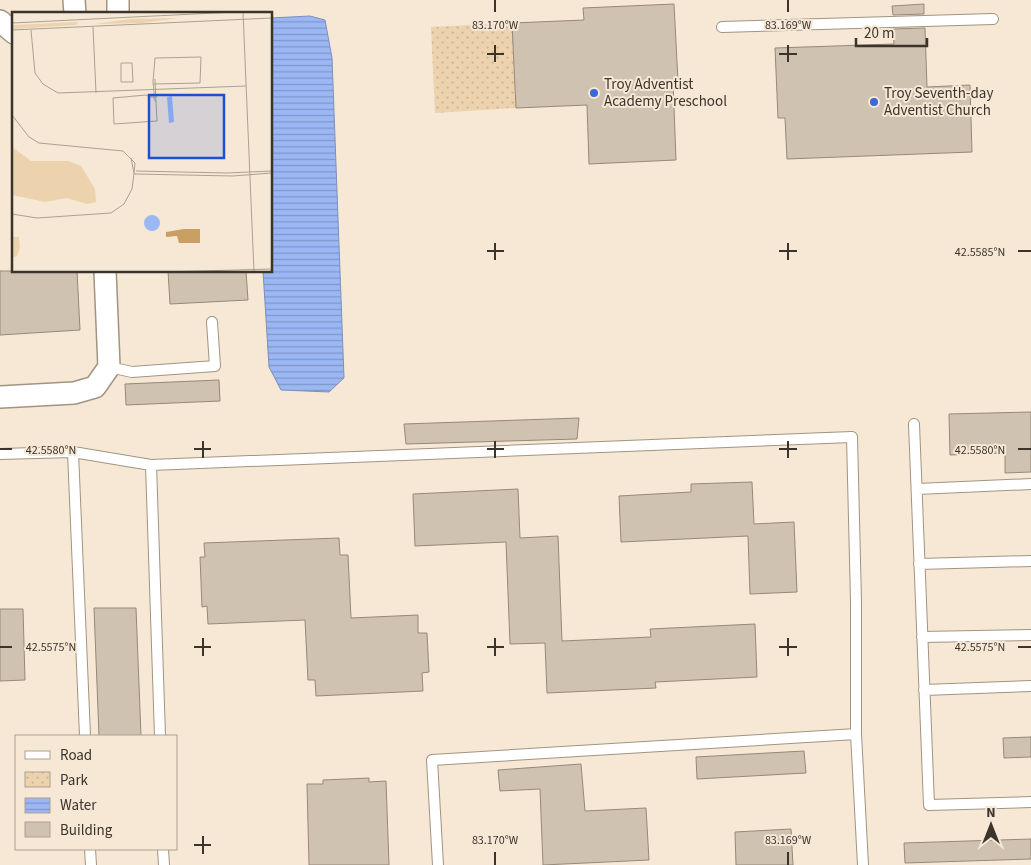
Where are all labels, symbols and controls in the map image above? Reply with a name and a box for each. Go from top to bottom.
inset map [12,12,272,272]
scale bar [856,15,927,47]
text: 83.170°W [472,17,519,34]
text: 83.169°W [765,17,812,34]
text: 20 m [864,23,894,44]
place label: Troy Adventist Academy Preschool [604,74,727,112]
place label: Troy Seventh-day Adventist Church [884,83,993,121]
marker: Troy Adventist Academy Preschool [588,87,600,99]
marker: Troy Seventh-day Adventist Church [868,96,880,108]
text: 42.5585°N [955,244,1005,261]
text: 42.5580°N [26,442,76,459]
text: 42.5580°N [955,442,1005,459]
text: 42.5575°N [26,639,76,656]
text: 42.5575°N [955,639,1005,656]
legend [15,735,178,850]
text: Road [60,745,92,766]
text: Park [60,770,89,791]
text: Water [60,795,97,816]
north arrow [966,800,1016,850]
text: N [986,803,996,823]
text: Building [60,820,113,841]
text: 83.170°W [472,832,519,849]
text: 83.169°W [765,832,812,849]

